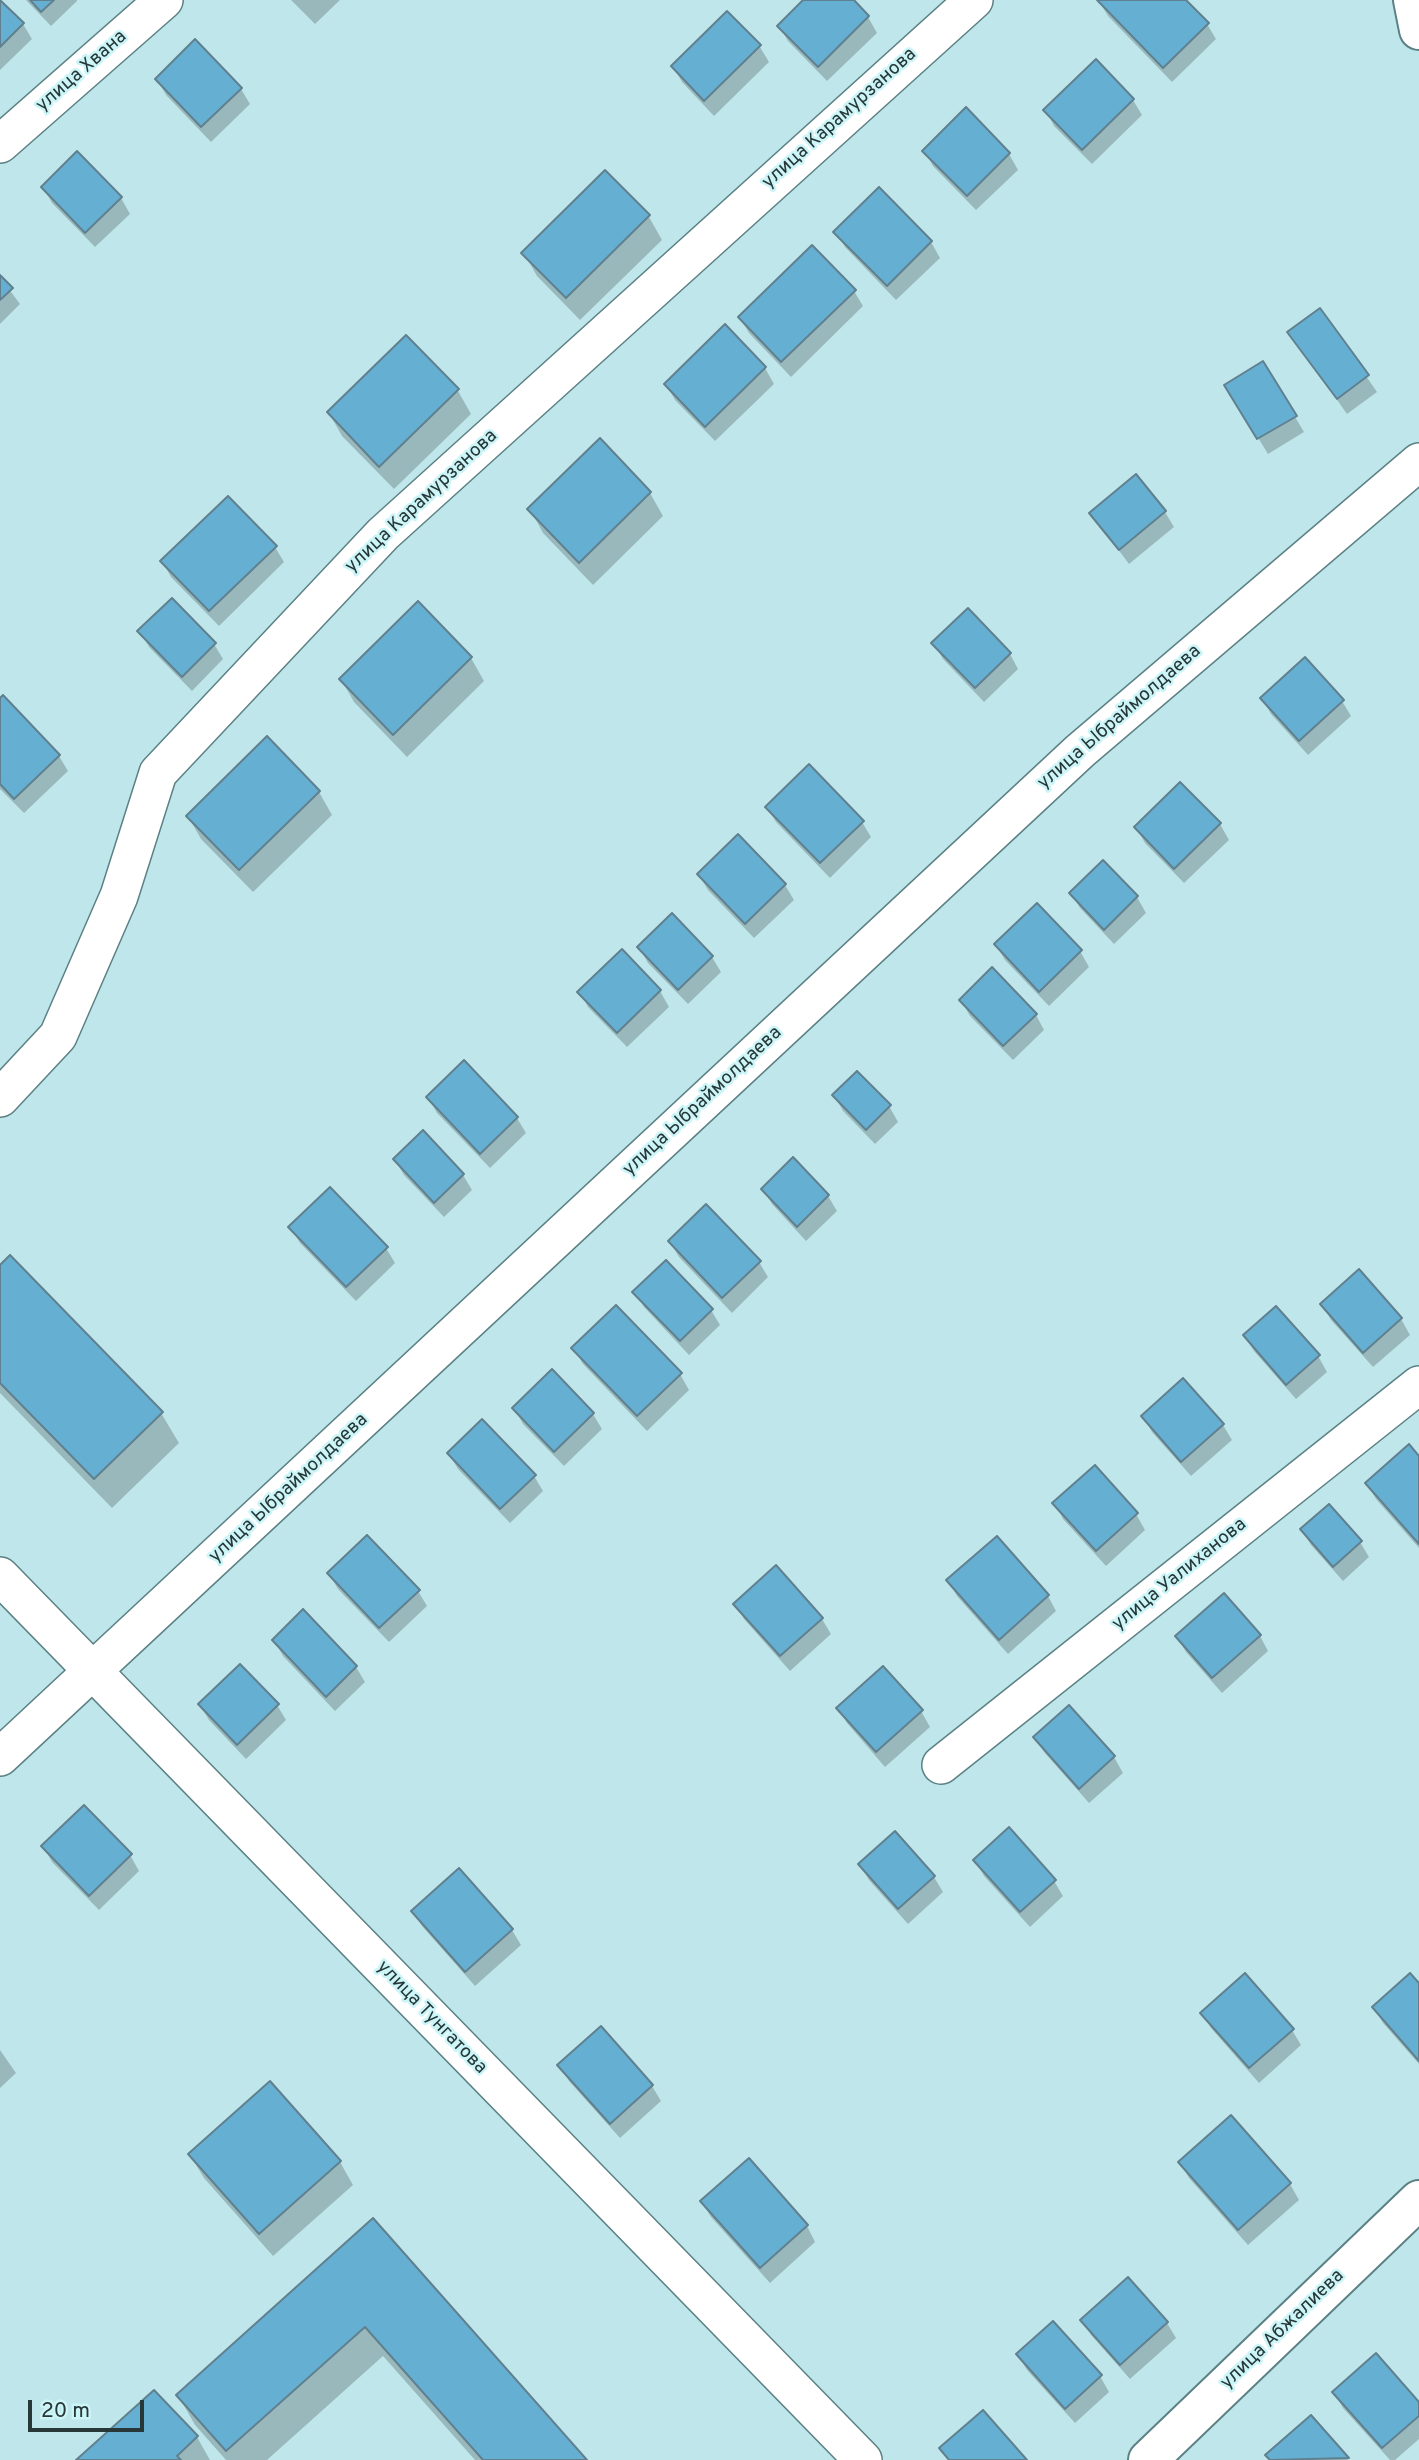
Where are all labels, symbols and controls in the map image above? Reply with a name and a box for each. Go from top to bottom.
street label: улица Хвана [32,26,132,118]
street label: улица Карамурзанова [758,44,922,194]
street label: улица Карамурзанова [341,426,503,578]
street label: улица Ыбраймолдаева [1034,641,1206,795]
street label: улица Ыбраймолдаева [619,1022,787,1182]
street label: улица Ыбраймолдаева [205,1409,373,1569]
street label: улица Уалиханова [1108,1514,1252,1636]
street label: улица Тунгатова [371,1956,491,2080]
street label: улица Абжалиева [1217,2265,1349,2395]
scale bar [32,2386,147,2430]
text: 20 m [41,2398,90,2425]

